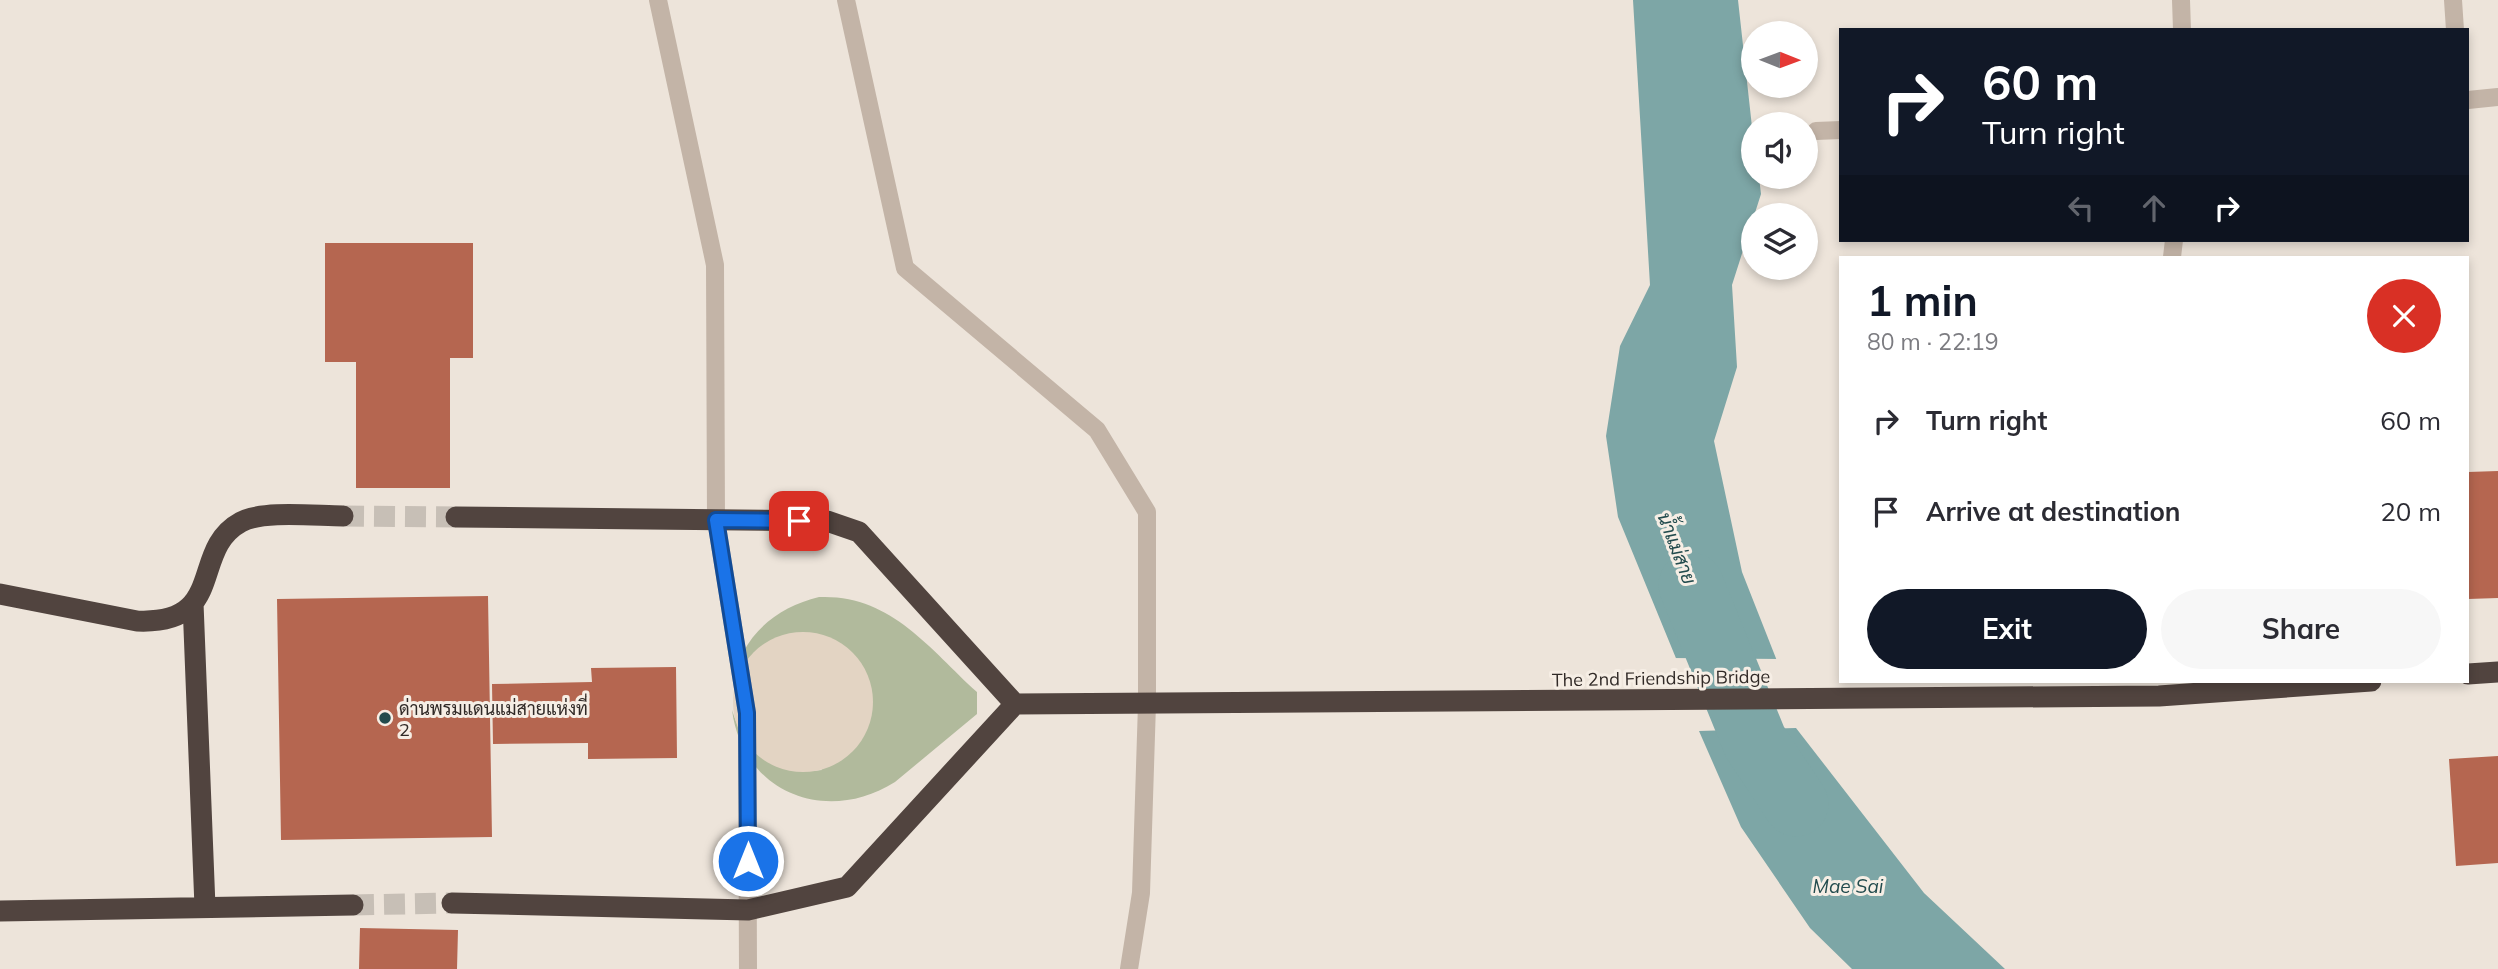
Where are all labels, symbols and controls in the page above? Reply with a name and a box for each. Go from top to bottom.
north arrow [1741,21,1818,98]
map controls [1741,21,1818,280]
text: 60 m [1982,51,2098,112]
icon: right [1867,56,1958,147]
button: sound [1741,112,1818,189]
text: Turn right [1982,112,2125,152]
icon: left [2062,189,2100,227]
icon: ahead [2135,189,2173,227]
icon: right [2208,189,2246,227]
button: layers [1741,203,1818,280]
text: 1 min [1867,274,1978,327]
button: close [2367,279,2441,353]
text: 80 m · 22:19 [1867,327,1999,356]
icon: right [1867,402,1905,440]
text: Turn right [1926,404,2047,437]
text: 60 m [2380,404,2441,437]
pin [769,491,829,551]
icon: arrive [1867,493,1905,531]
text: Arrive at destination [1926,495,2181,528]
text: 20 m [2380,495,2441,528]
icon: arrive [780,502,818,540]
water label: น้ำแม่สาย [1652,508,1705,587]
button: Exit [1867,589,2147,669]
button: Share [2161,589,2441,669]
street label: The 2nd Friendship Bridge [1552,665,1770,691]
place label: ด่านพรมแดนแม่สายแห่งที่ 2 [399,693,588,741]
marker: ด่านพรมแดนแม่สายแห่งที่ 2 [377,710,393,726]
position arrow [711,824,785,898]
water label: Mae Sai [1813,874,1884,898]

